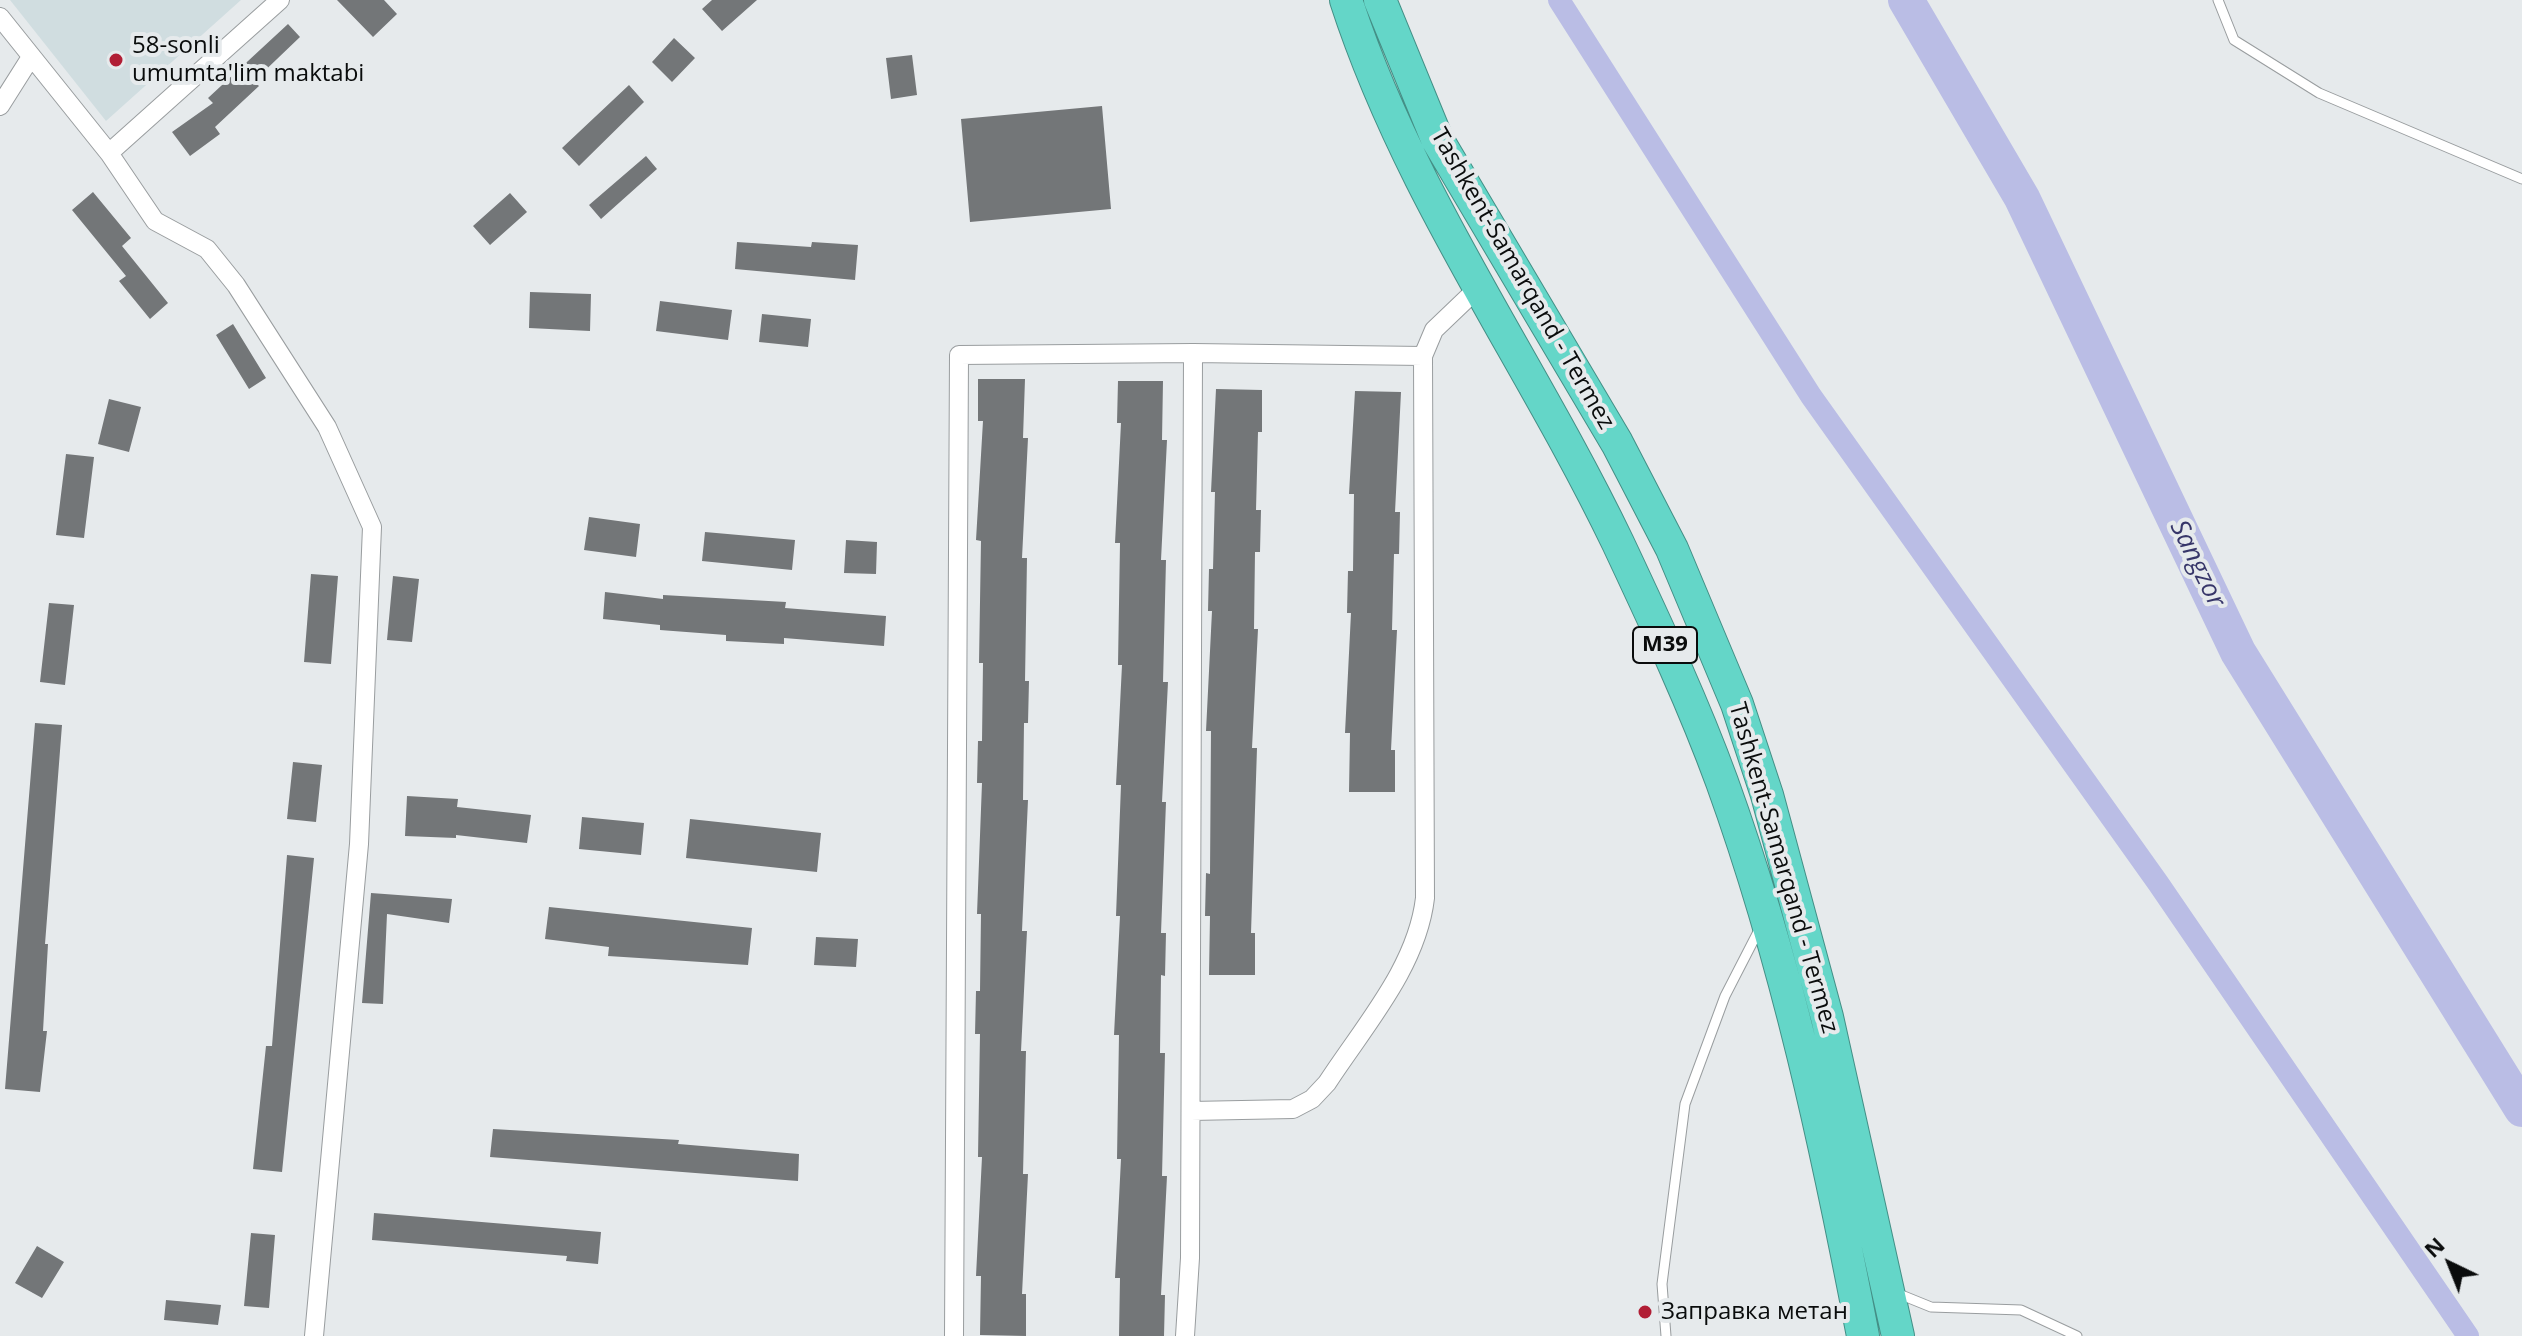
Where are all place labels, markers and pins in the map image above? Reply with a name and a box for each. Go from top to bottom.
place label: 58-sonli umumta'lim maktabi [132,32,364,88]
marker: 58-sonli umumta'lim maktabi [107,51,125,69]
place label: Заправка метан [1661,1298,1848,1326]
marker: Заправка метан [1636,1303,1654,1321]

